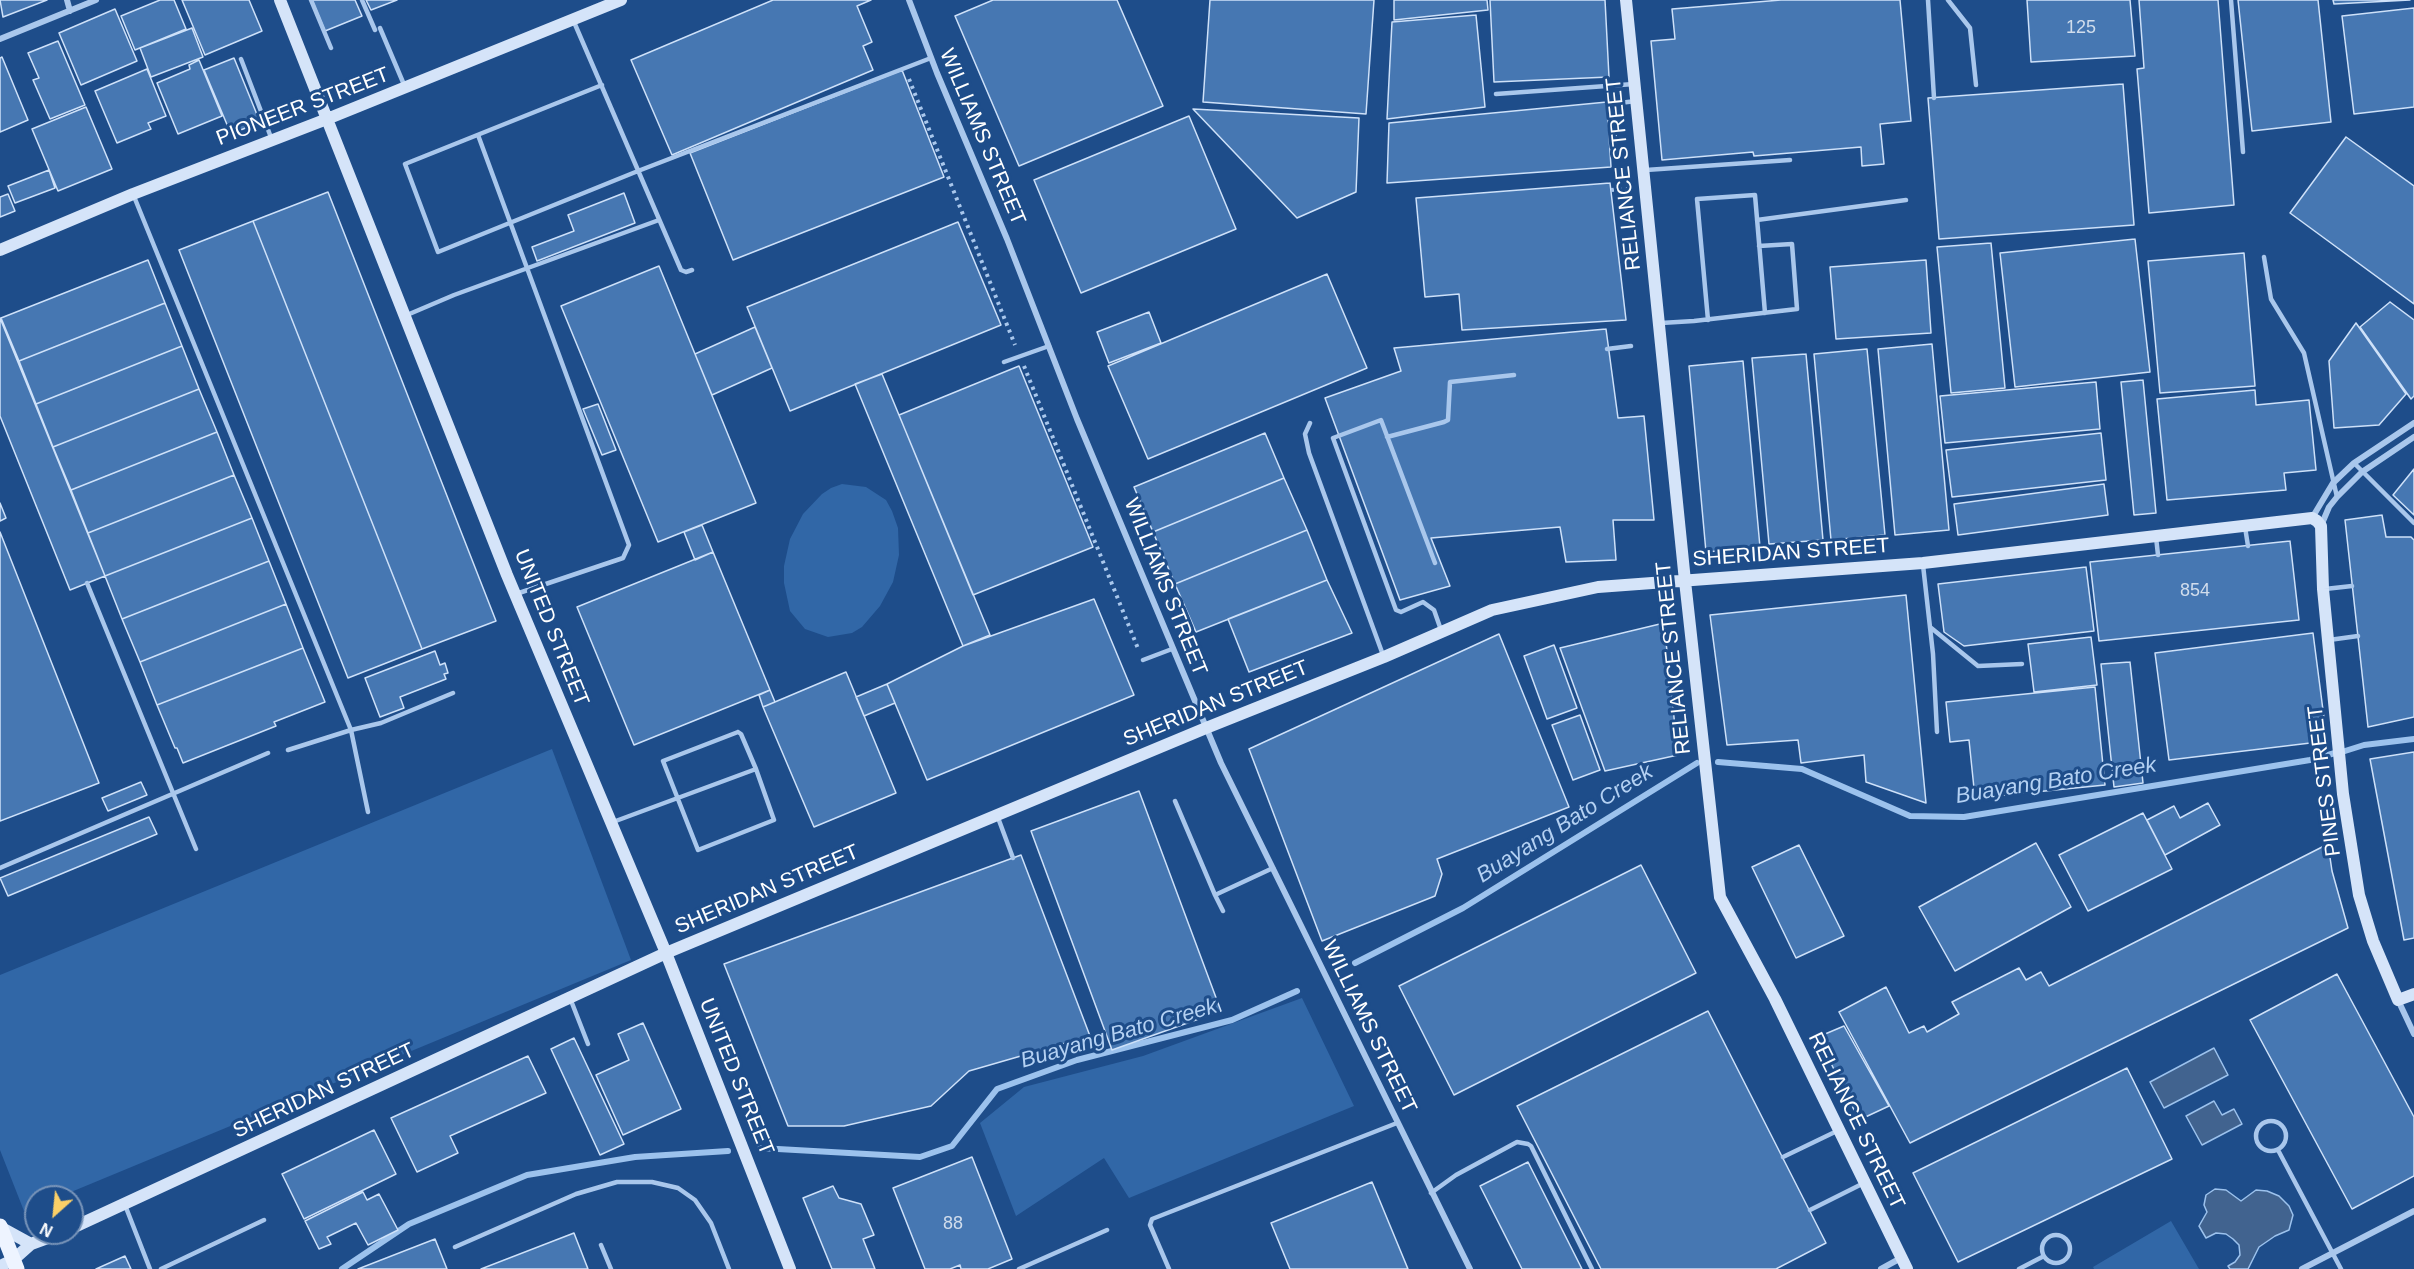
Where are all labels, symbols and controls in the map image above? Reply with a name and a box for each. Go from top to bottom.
house number: 125 [2066,17,2096,39]
street label: WILLIAMS STREET [933,45,1031,229]
street label: PIONEER STREET [213,62,393,152]
street label: RELIANCE STREET [1601,76,1647,272]
street label: WILLIAMS STREET [1118,495,1212,679]
street label: SHERIDAN STREET [1692,534,1890,572]
street label: UNITED STREET [508,546,594,710]
street label: RELIANCE STREET [1651,560,1697,756]
house number: 854 [2180,580,2210,602]
street label: SHERIDAN STREET [1120,655,1312,753]
street label: PINES STREET [2303,704,2347,858]
water label: Buayang Bato Creek [1954,752,2158,810]
water label: Buayang Bato Creek [1472,759,1658,889]
street label: SHERIDAN STREET [671,840,863,940]
street label: WILLIAMS STREET [1316,937,1422,1117]
water label: Buayang Bato Creek [1018,993,1220,1075]
street label: UNITED STREET [693,995,779,1159]
street label: RELIANCE STREET [1802,1028,1910,1214]
street label: SHERIDAN STREET [229,1038,419,1144]
north arrow [24,1185,84,1245]
house number: 88 [943,1213,963,1235]
text: N [37,1220,56,1240]

